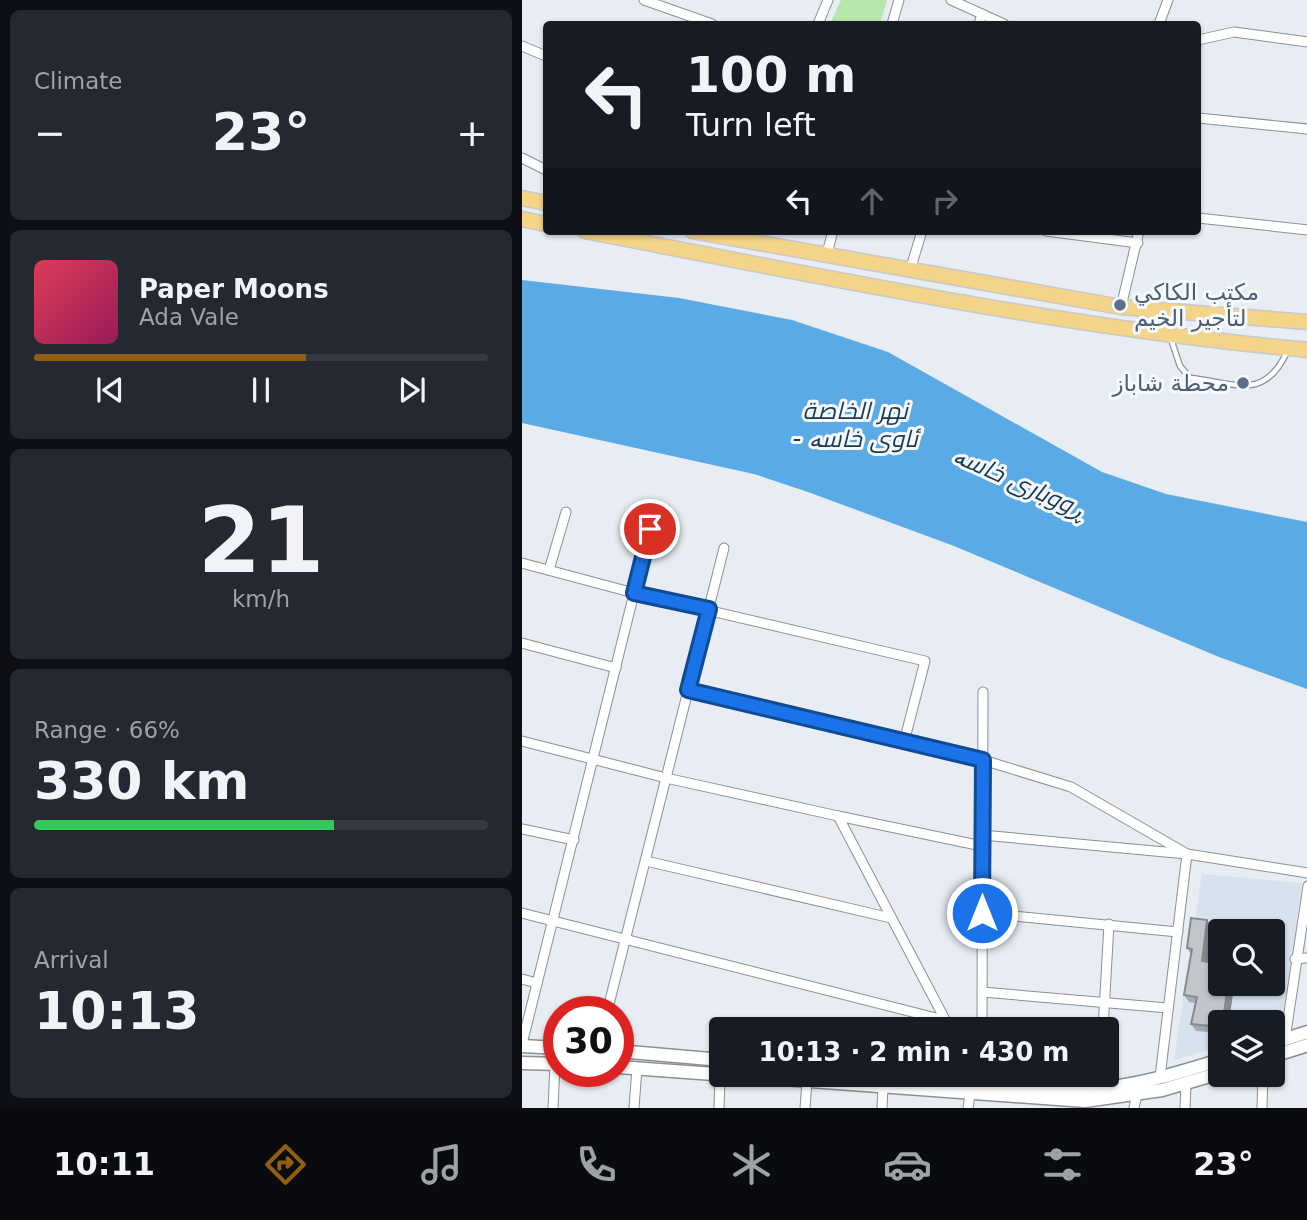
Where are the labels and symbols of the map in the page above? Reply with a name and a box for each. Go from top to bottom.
place label: مكتب الكاكي لتأجير الخيم [1134,279,1259,332]
marker: مكتب الكاكي لتأجير الخيم [1112,297,1128,313]
place label: محطة شاباز [1112,370,1229,397]
marker: محطة شاباز [1235,375,1251,391]
water label: نهر الخاصة - ئاوی خاسە [792,397,922,453]
water label: ڕووباری خاسە [949,441,1091,525]
pin [620,499,680,559]
position arrow [945,876,1019,950]
speed limit sign: 30 [543,996,634,1087]

